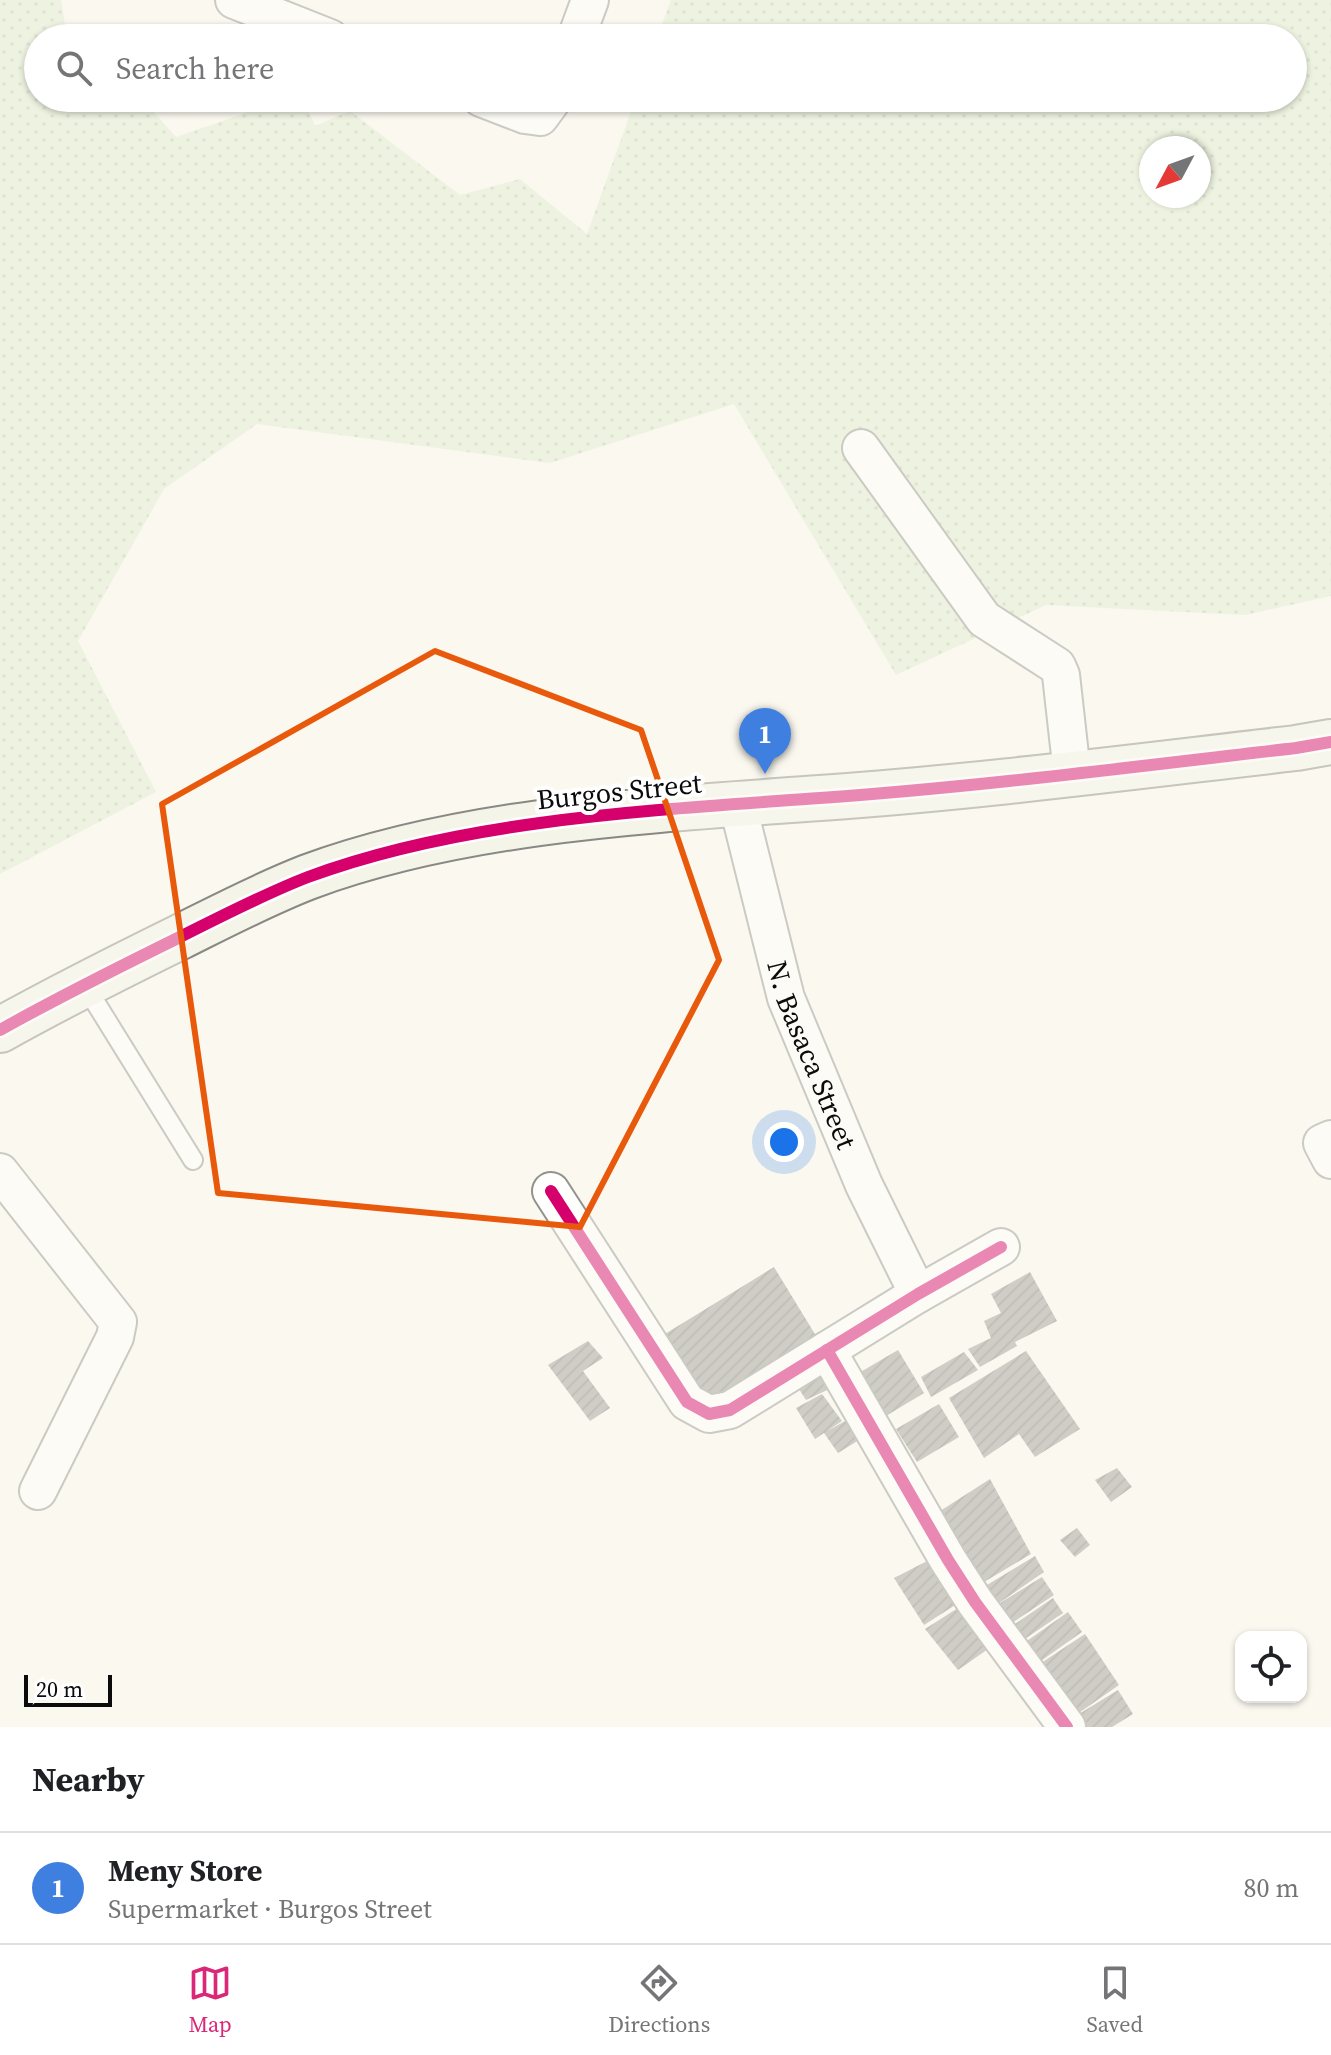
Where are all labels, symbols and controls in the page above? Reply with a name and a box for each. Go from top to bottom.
search box [24,24,1307,112]
icon: search [52,46,96,90]
text: Search here [116,48,274,89]
north arrow [1139,136,1211,208]
pin: 1 [739,708,791,774]
street label: Burgos Street [535,763,704,819]
street label: N. Basaca Street [758,957,866,1156]
your location [764,1122,804,1162]
map controls [1235,1631,1307,1703]
button: locate [1235,1631,1307,1703]
scale bar [24,1671,112,1707]
text: 20 m [36,1674,83,1704]
text: Nearby [32,1756,145,1802]
text: Meny Store [108,1850,262,1891]
text: 1 [51,1870,65,1906]
text: 80 m [1244,1870,1299,1906]
text: Supermarket · Burgos Street [108,1891,432,1927]
tab: Map [188,1961,232,2039]
tab: Directions [608,1961,710,2039]
tab: Saved [1086,1961,1143,2039]

